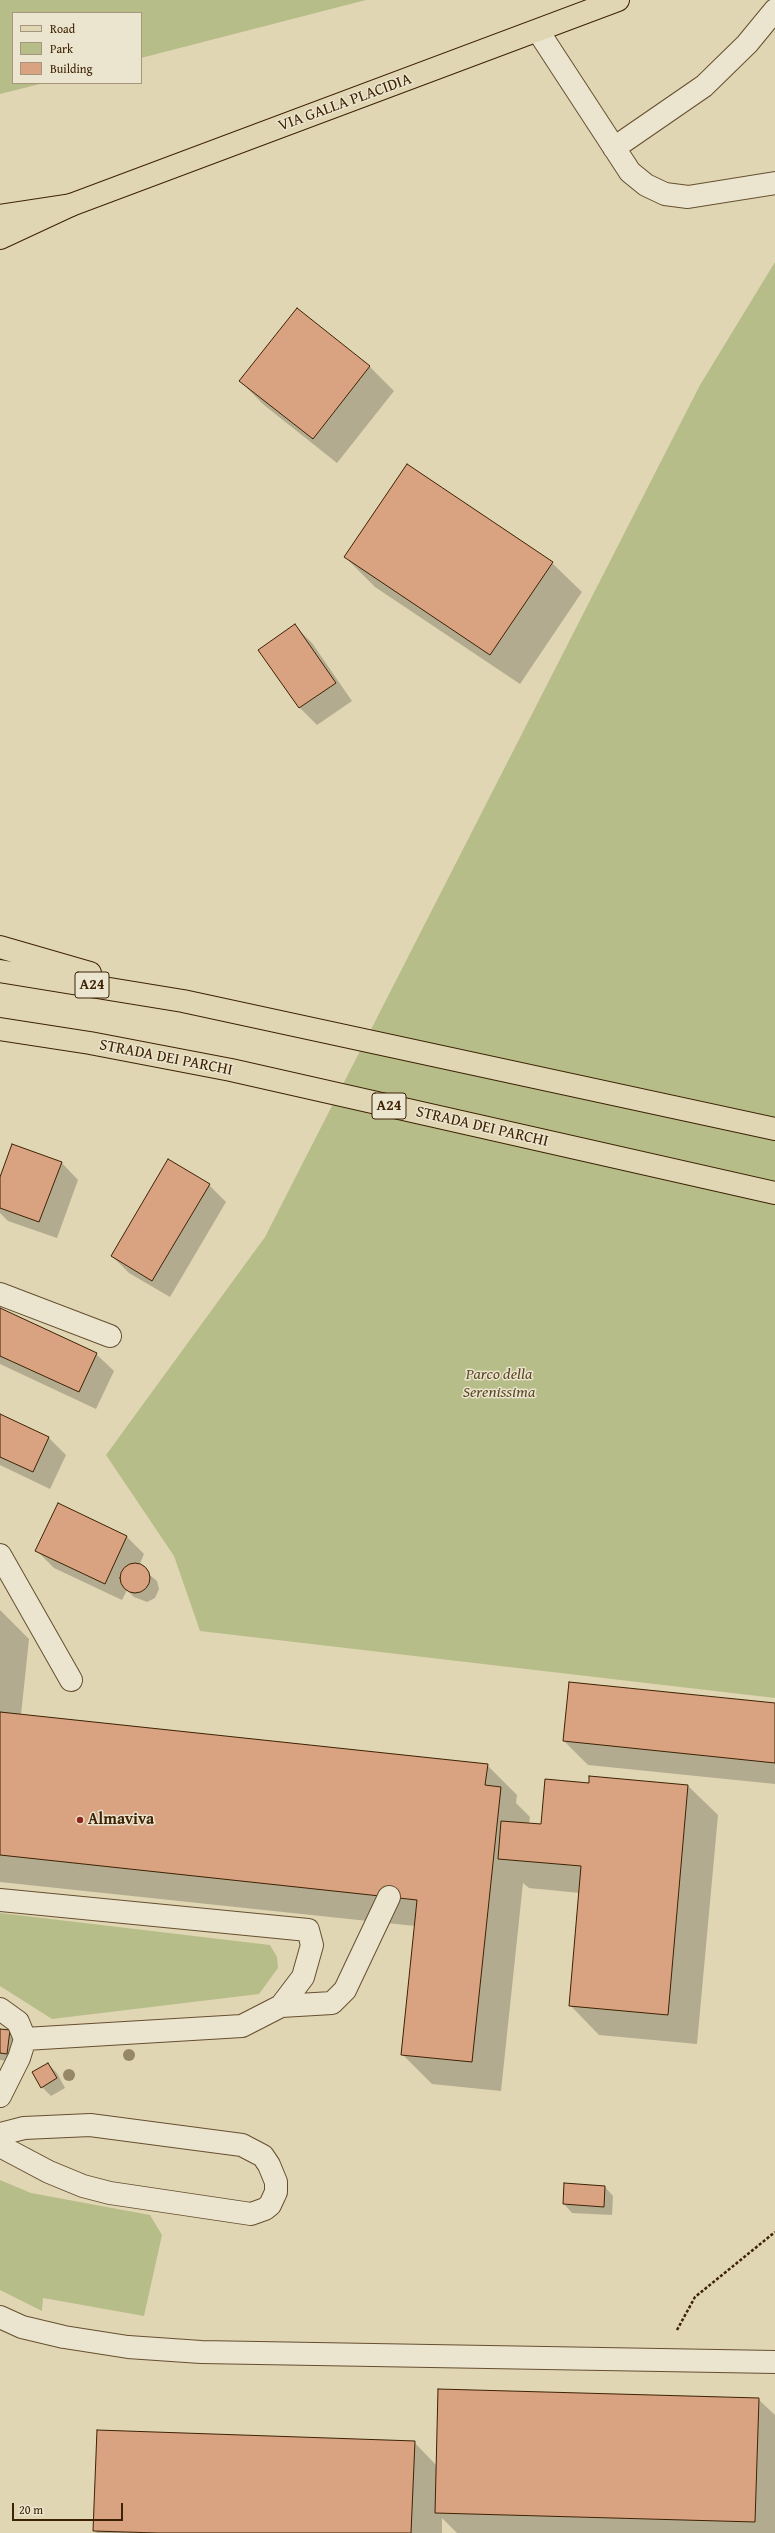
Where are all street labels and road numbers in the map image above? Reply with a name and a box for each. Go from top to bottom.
street label: VIA GALLA PLACIDIA [276,70,414,136]
road number: A24 [75,972,109,998]
street label: STRADA DEI PARCHI [98,1036,234,1080]
road number: A24 [372,1093,406,1119]
street label: STRADA DEI PARCHI [414,1102,550,1152]

